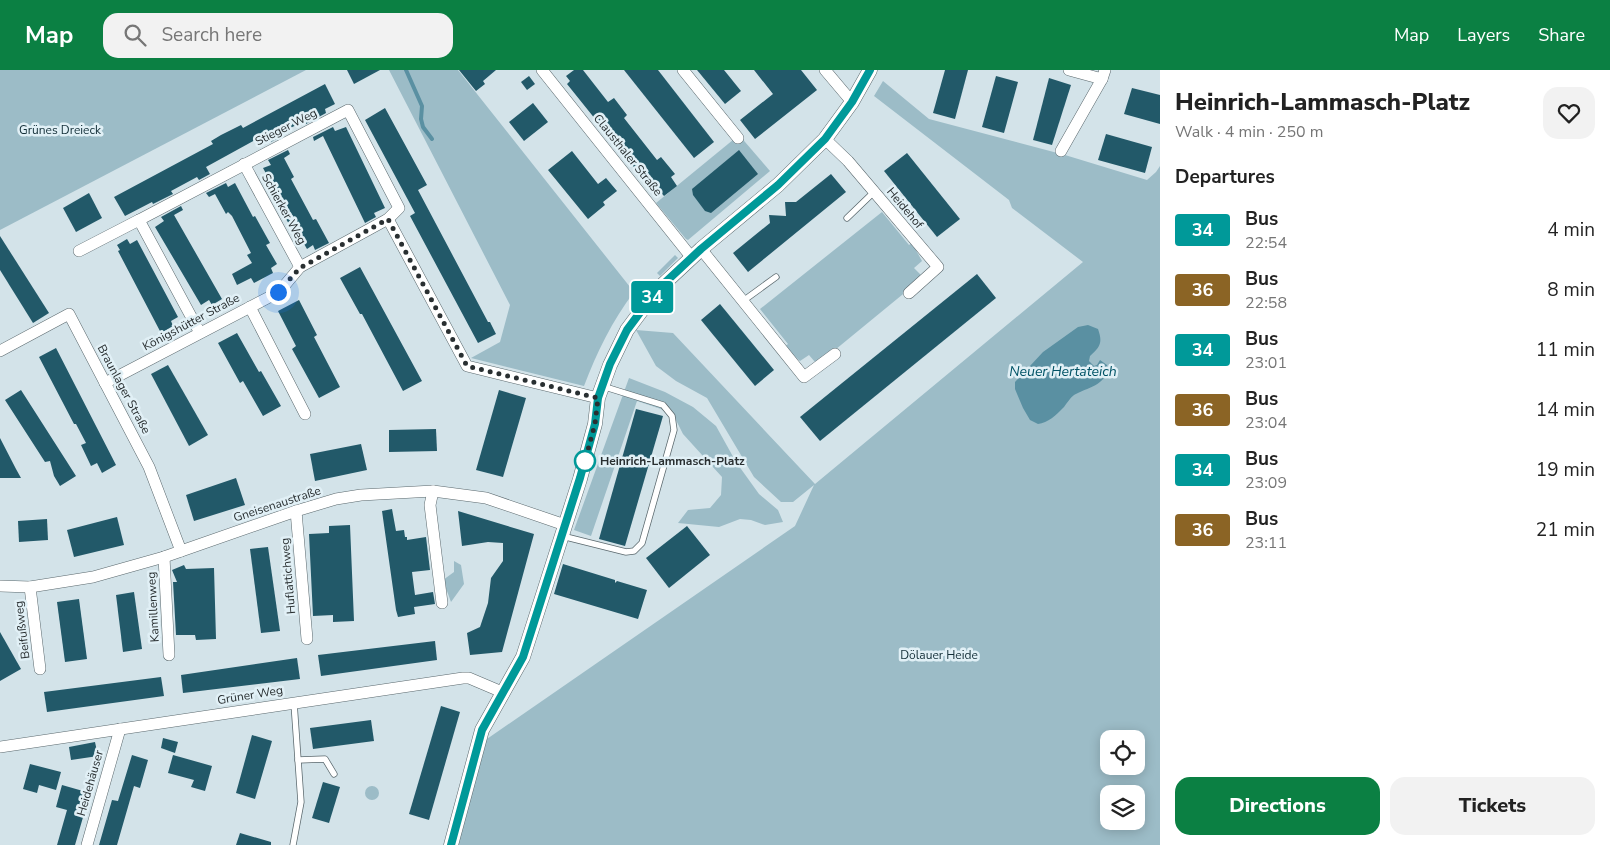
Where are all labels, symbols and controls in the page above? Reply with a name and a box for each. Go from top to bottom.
search box [103,13,453,58]
text: Map [25,19,73,51]
icon: search [121,21,149,49]
text: Search here [161,22,262,48]
text: Map [1394,23,1429,47]
text: Layers [1457,23,1510,47]
text: Share [1538,23,1585,47]
text: Heinrich-Lammasch-Platz [1175,86,1470,118]
button: heart [1543,87,1595,139]
street label: Stieger Weg [252,105,320,149]
street label: Clausthaler Straße [590,111,666,199]
text: Walk · 4 min · 250 m [1175,121,1323,143]
park label: Grünes Dreieck [19,122,102,138]
text: Departures [1175,164,1275,190]
street label: Schierker Weg [258,171,310,247]
street label: Heidehof [883,184,928,233]
text: Bus [1245,206,1278,232]
text: 4 min [1547,217,1595,243]
text: 34 [1192,218,1213,242]
text: 22:54 [1245,232,1287,254]
text: Bus [1245,266,1278,292]
text: 8 min [1547,277,1595,303]
text: 36 [1192,278,1213,302]
your location [266,280,291,305]
line badge: 34 [630,281,674,313]
text: 34 [641,285,663,309]
street label: Königshütter Straße [140,290,242,354]
text: 22:58 [1245,292,1287,314]
text: Bus [1245,326,1278,352]
text: 11 min [1536,337,1595,363]
text: 34 [1192,338,1213,362]
street label: Braunlager Straße [94,342,154,436]
text: 23:01 [1245,352,1287,374]
water label: Neuer Hertateich [1009,362,1117,381]
text: Bus [1245,386,1278,412]
text: 14 min [1536,397,1595,423]
text: 36 [1192,398,1213,422]
text: 23:04 [1245,412,1287,434]
text: Bus [1245,446,1278,472]
marker: Heinrich-Lammasch-Platz [574,450,596,472]
place label: Heinrich-Lammasch-Platz [600,453,745,469]
text: 19 min [1536,457,1595,483]
text: 34 [1192,458,1213,482]
text: 23:09 [1245,472,1287,494]
street label: Gneisenaustraße [231,482,323,526]
text: Bus [1245,506,1278,532]
text: 21 min [1536,517,1595,543]
text: 36 [1192,518,1213,542]
text: 23:11 [1245,532,1287,554]
street label: Huflattichweg [277,537,299,615]
street label: Kamillenweg [143,571,163,643]
street label: Beifußweg [10,600,34,660]
park label: Dölauer Heide [900,647,978,663]
street label: Grüner Weg [216,682,284,708]
map controls [1100,730,1145,830]
button: locate [1100,730,1145,775]
street label: Heidehäuser [73,747,107,818]
button: Directions [1175,777,1380,835]
button: Tickets [1390,777,1595,835]
button: layers [1100,785,1145,830]

